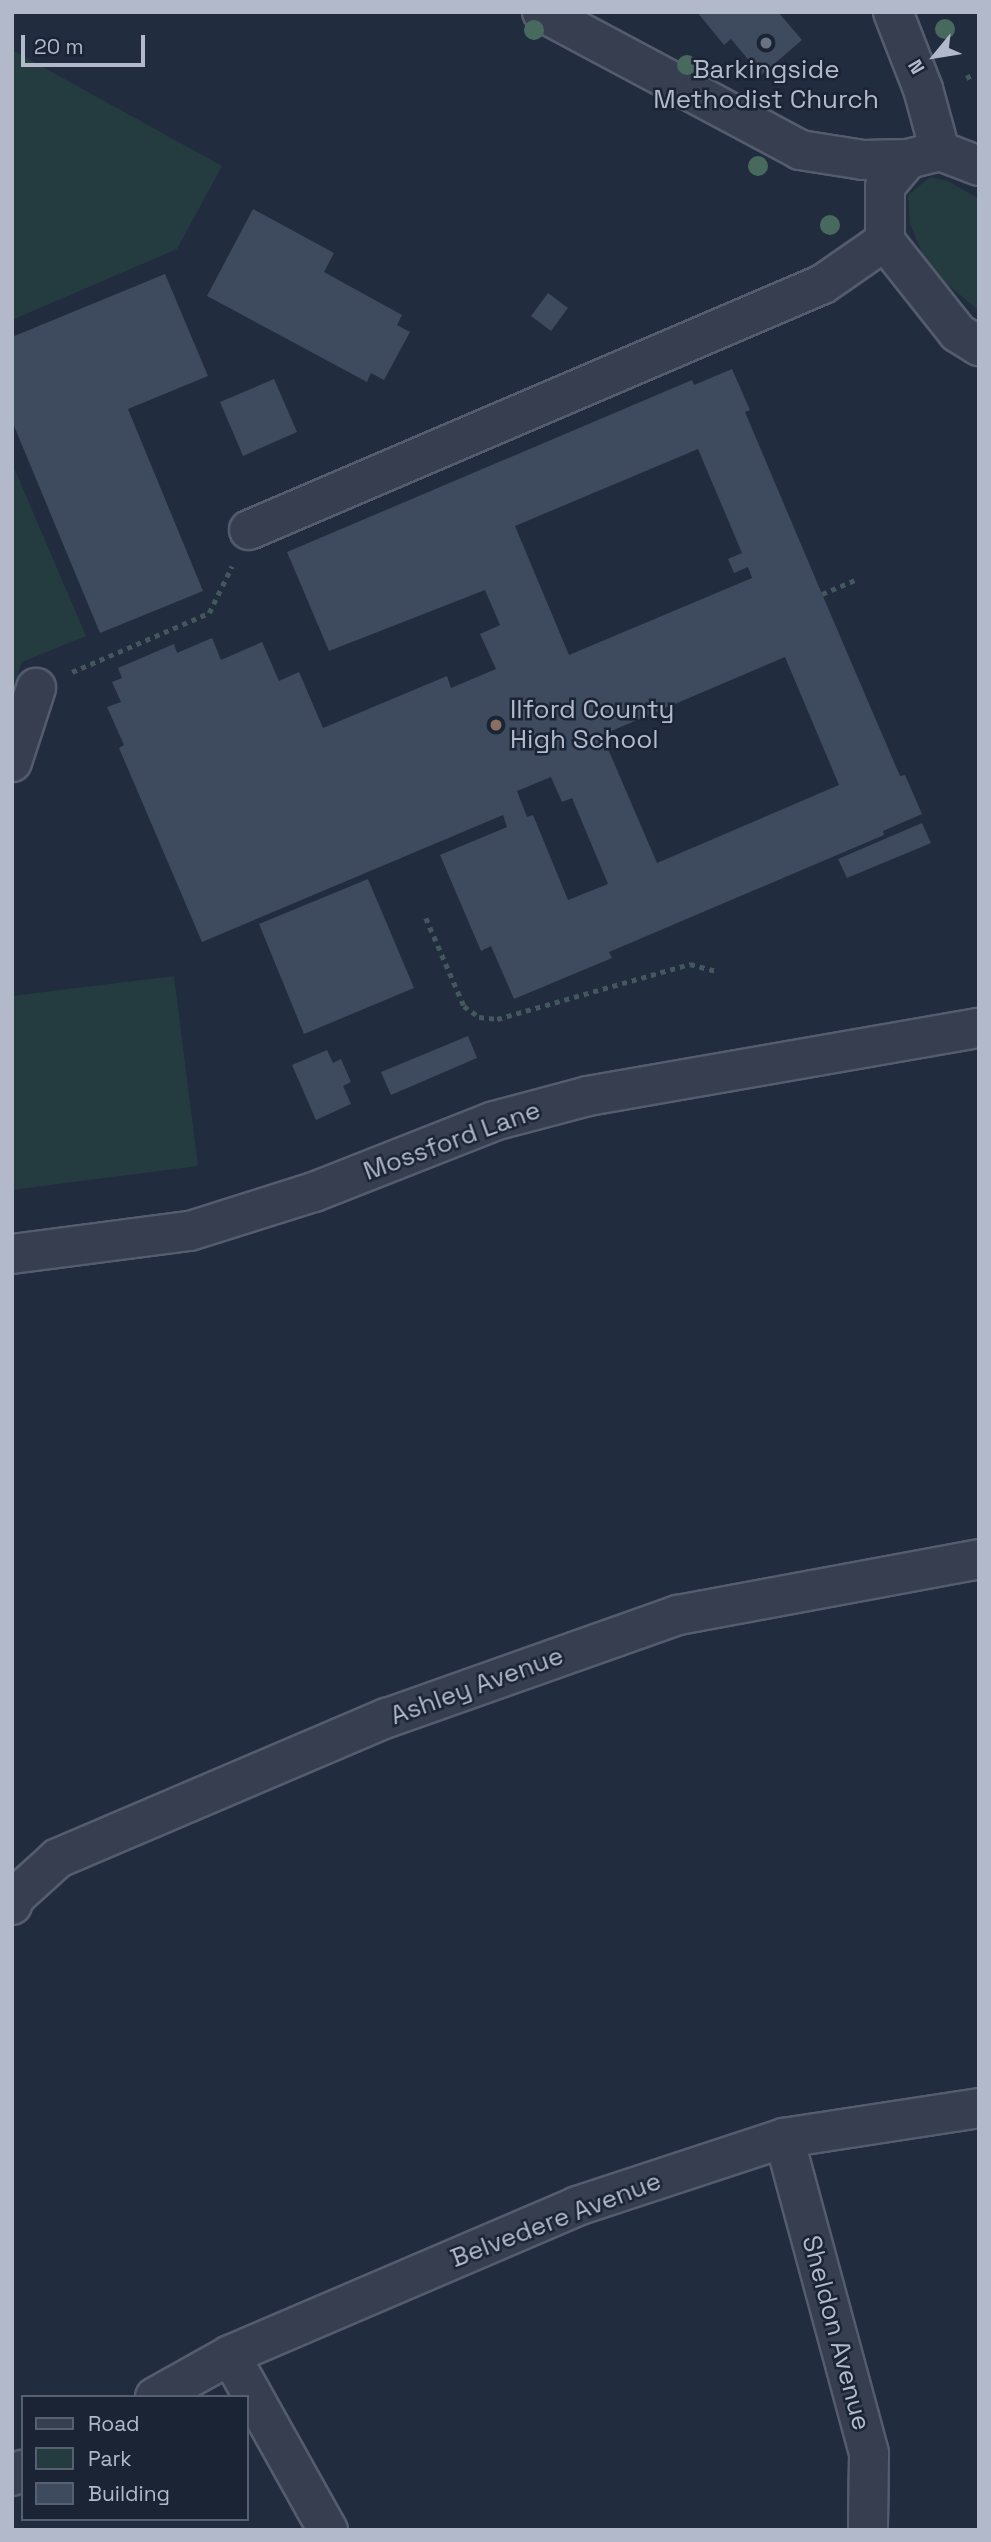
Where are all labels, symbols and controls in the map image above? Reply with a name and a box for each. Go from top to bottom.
scale bar [24,21,149,65]
north arrow [900,21,970,91]
text: 20 m [34,33,84,60]
marker: Barkingside Methodist Church [758,35,774,51]
place label: Barkingside Methodist Church [653,54,879,116]
text: N [902,55,930,79]
place label: Ilford County High School [510,694,675,756]
marker: Ilford County High School [488,717,504,733]
street label: Mossford Lane [359,1095,545,1187]
street label: Ashley Avenue [386,1640,568,1732]
street label: Belvedere Avenue [446,2165,666,2275]
street label: Sheldon Avenue [795,2232,877,2434]
legend [21,2395,248,2521]
text: Road [88,2410,140,2437]
text: Park [88,2445,132,2472]
text: Building [88,2480,170,2507]

